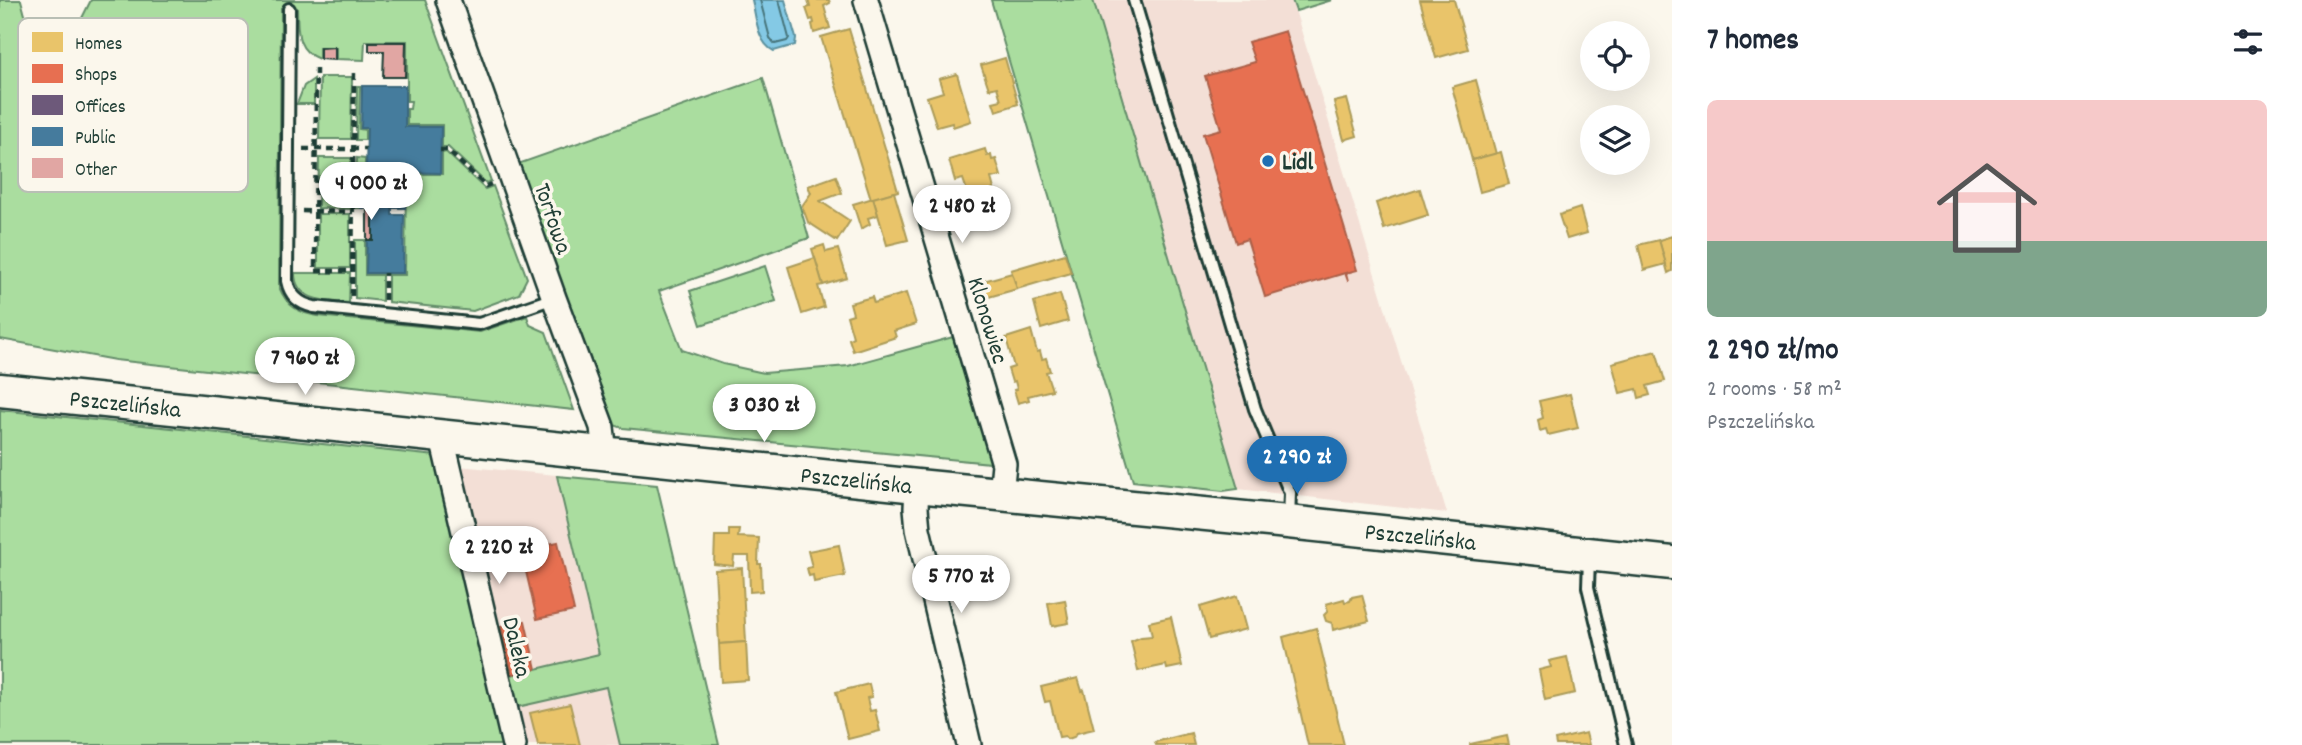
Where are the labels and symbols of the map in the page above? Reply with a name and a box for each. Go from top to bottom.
legend [18,18,248,192]
text: Homes [75,32,123,59]
text: Shops [75,63,117,90]
text: Offices [75,95,126,122]
text: Public [75,126,116,153]
place label: Lidl [1282,147,1313,181]
marker: Lidl [1260,153,1276,169]
text: Other [75,158,117,185]
pin: 4 000 zł [299,162,443,222]
street label: Torfowa [523,179,579,260]
pin: 2 480 zł [890,186,1034,245]
street label: Klonowiec [957,273,1015,369]
pin: 7 960 zł [233,338,377,397]
street label: Pszczelińska [68,383,183,429]
pin: 3 030 zł [692,384,836,444]
pin: 2 290 zł [1225,436,1369,496]
street label: Pszczelińska [799,460,914,505]
street label: Pszczelińska [1363,516,1478,562]
pin: 2 220 zł [427,526,571,586]
pin: 5 770 zł [889,556,1033,615]
street label: Daleka [492,614,539,682]

